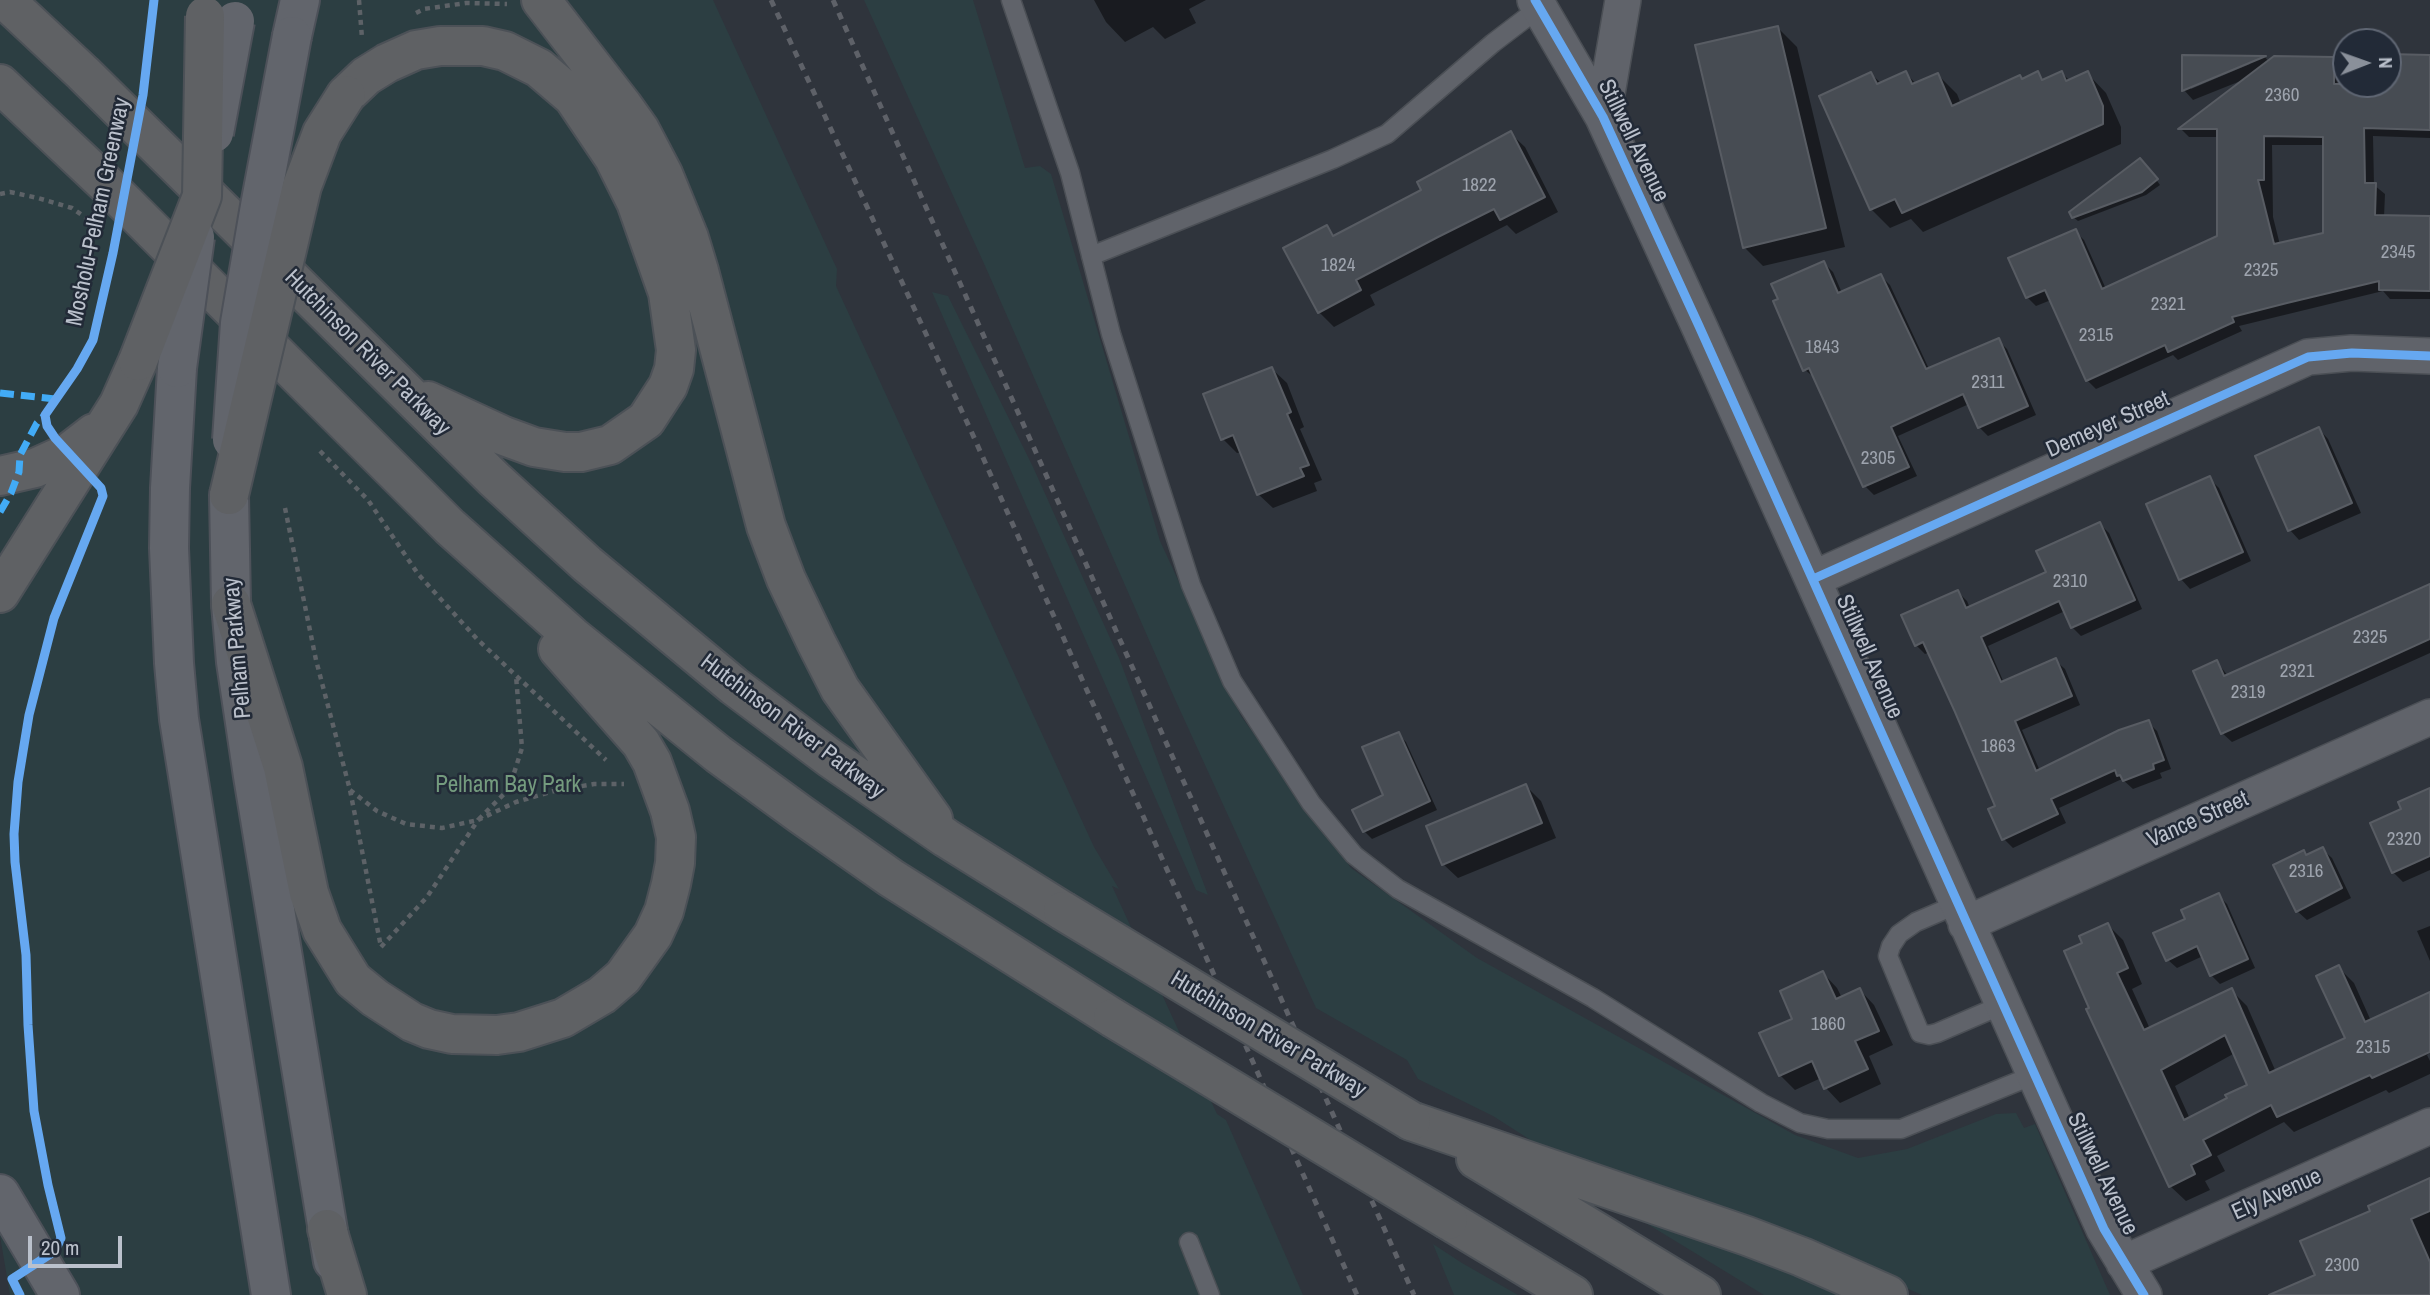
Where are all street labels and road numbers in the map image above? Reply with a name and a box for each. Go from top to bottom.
street label: Stillwell Avenue [1591,75,1675,207]
street label: Mosholu-Pelham Greenway [61,95,137,329]
street label: Hutchinson River Parkway [278,264,456,442]
street label: Demeyer Street [2042,386,2174,464]
street label: Pelham Parkway [218,576,258,720]
street label: Stillwell Avenue [1829,591,1909,723]
street label: Hutchinson River Parkway [695,649,889,805]
street label: Vance Street [2143,785,2253,855]
street label: Hutchinson River Parkway [1165,966,1371,1104]
street label: Stillwell Avenue [2060,1108,2144,1240]
street label: Ely Avenue [2228,1163,2326,1227]

